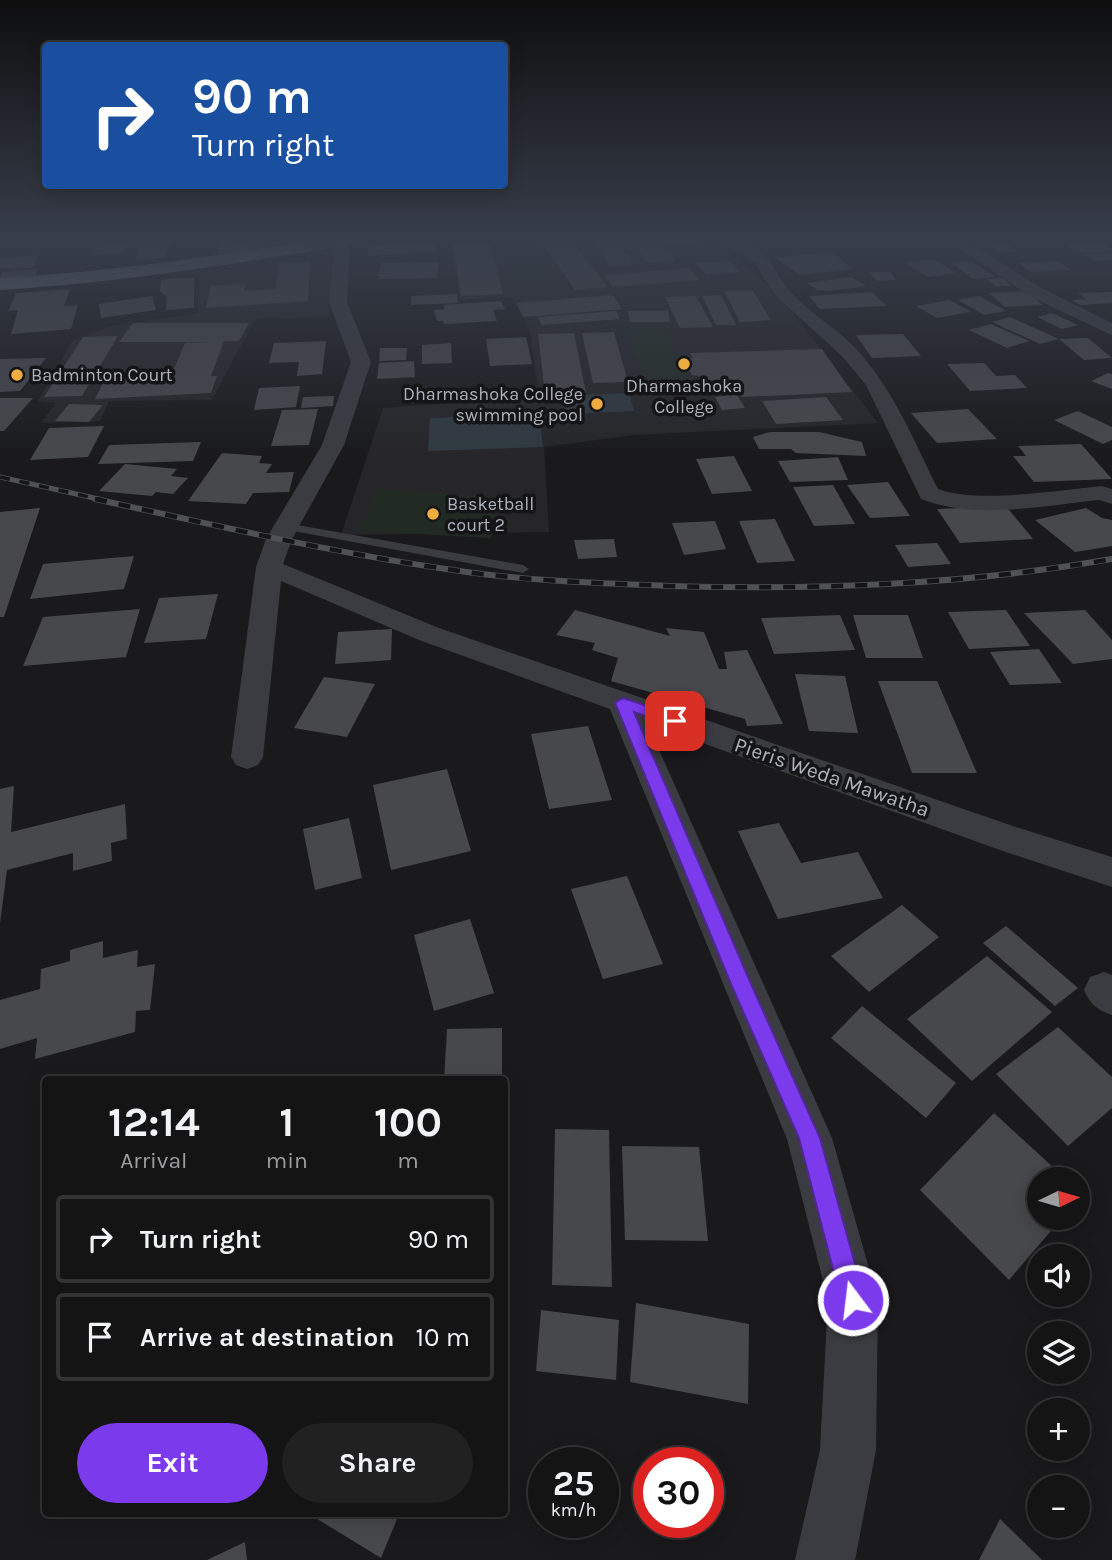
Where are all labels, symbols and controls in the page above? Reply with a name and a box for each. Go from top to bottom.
text: 90 m [192,68,312,125]
icon: right [77,70,168,161]
text: Turn right [192,127,334,164]
marker: Dharmashoka College [676,356,692,372]
place label: Badminton Court [31,364,173,386]
marker: Badminton Court [9,367,25,383]
place label: Dharmashoka College [626,375,742,418]
place label: Dharmashoka College swimming pool [403,383,583,426]
marker: Dharmashoka College swimming pool [589,396,605,412]
place label: Basketball court 2 [447,493,534,536]
marker: Basketball court 2 [425,506,441,522]
pin [645,691,705,751]
icon: arrive [656,702,694,740]
street label: Pieris Weda Mawatha [731,732,933,822]
text: 12:14 [108,1097,200,1147]
text: 1 [279,1097,294,1147]
text: 100 [374,1097,442,1147]
text: Arrival [120,1147,188,1174]
text: min [266,1147,308,1174]
text: m [397,1147,419,1174]
north arrow [1027,1167,1090,1230]
map controls [1027,1167,1090,1538]
icon: right [81,1220,119,1258]
text: Turn right [140,1224,261,1255]
text: 90 m [408,1224,469,1255]
button: sound [1027,1244,1090,1307]
position arrow [816,1263,890,1337]
icon: arrive [81,1318,119,1356]
button: layers [1027,1321,1090,1384]
text: Arrive at destination [140,1322,394,1353]
text: 10 m [415,1322,470,1353]
button: + [1027,1398,1090,1461]
button: Exit [77,1423,268,1503]
button: Share [282,1423,473,1503]
speed limit sign: 30 [633,1447,724,1538]
text: 25 [553,1463,594,1504]
button: − [1027,1475,1090,1538]
text: km/h [551,1499,596,1521]

